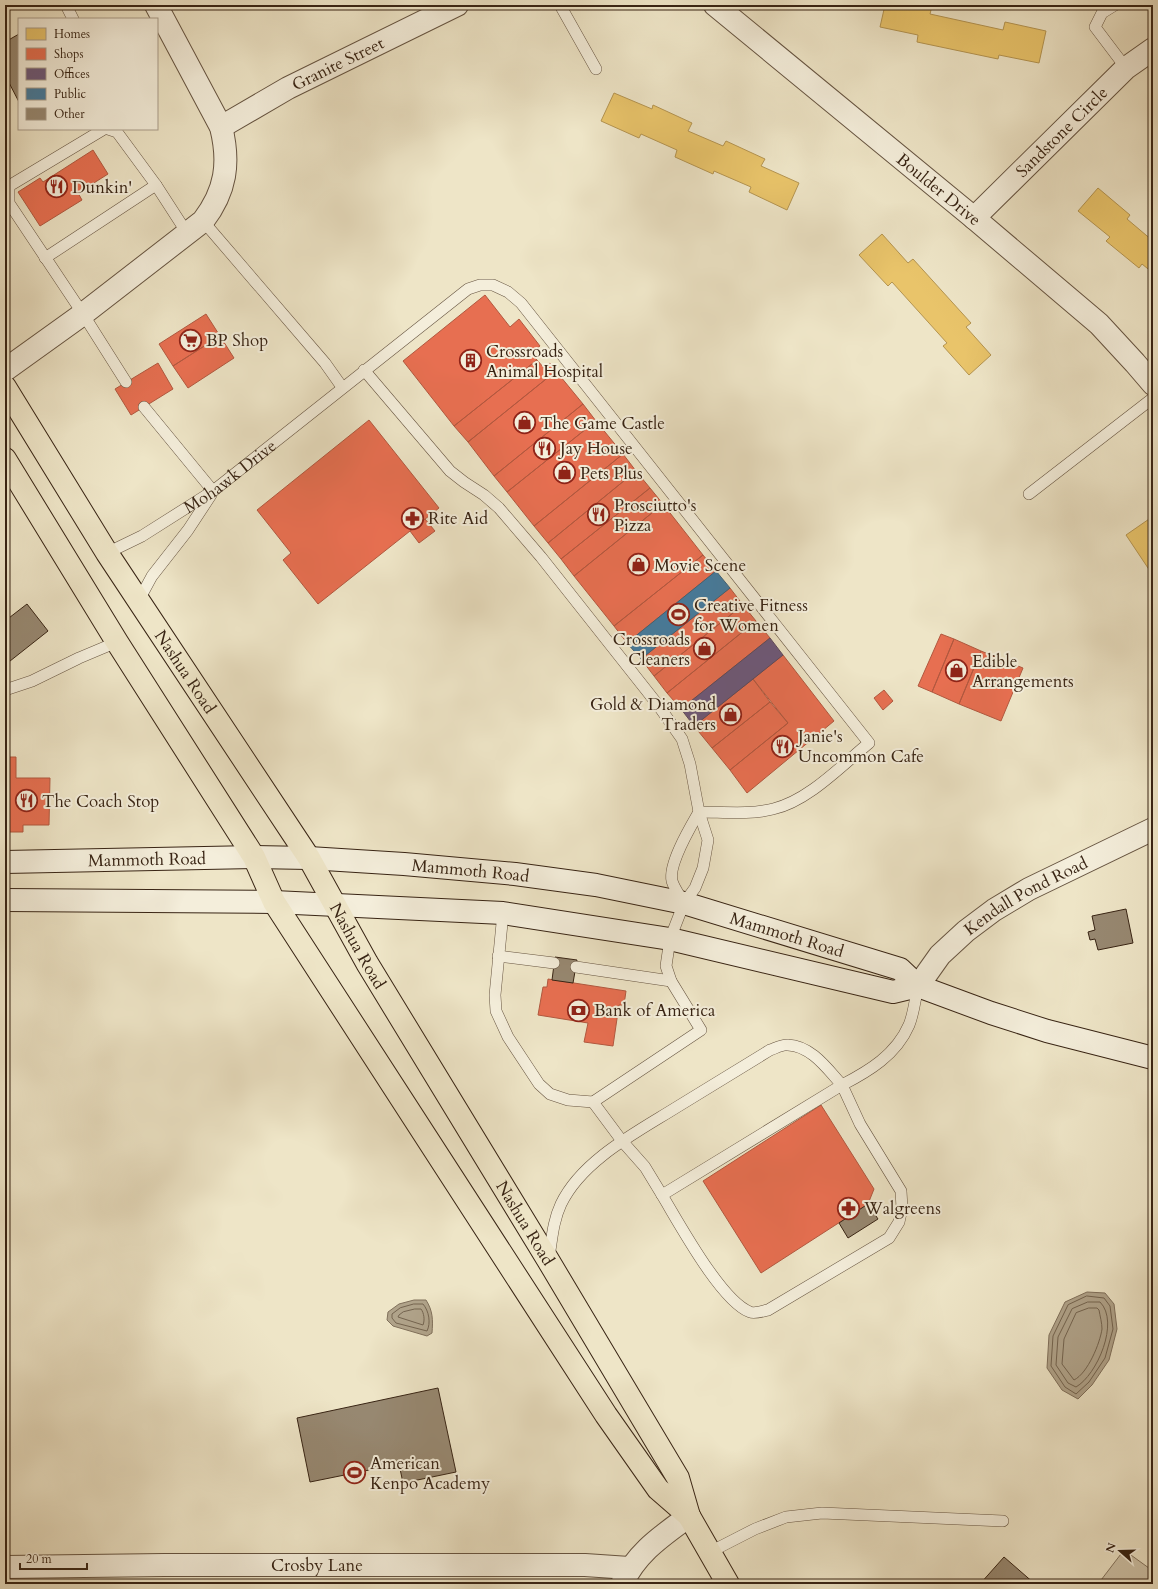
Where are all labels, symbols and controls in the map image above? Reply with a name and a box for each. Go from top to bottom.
legend [18,18,158,130]
text: Homes [54,26,90,42]
street label: Granite Street [288,31,388,96]
text: Shops [54,46,83,62]
text: Offices [54,66,90,82]
street label: Sandstone Circle [1011,81,1113,182]
text: Public [54,86,87,102]
text: Other [54,106,85,122]
street label: Boulder Drive [892,148,986,231]
restaurant icon: Dunkin' [44,174,70,200]
place label: Dunkin' [72,176,132,199]
supermarket icon: BP Shop [177,327,203,353]
place label: BP Shop [206,329,268,352]
place label: Crossroads Animal Hospital [486,340,604,383]
building icon: Crossroads Animal Hospital [457,348,483,374]
shop icon: The Game Castle [512,410,538,436]
place label: The Game Castle [540,412,665,435]
street label: Mohawk Drive [179,434,281,518]
restaurant icon: Jay House [532,435,558,461]
place label: Jay House [557,437,633,460]
shop icon: Pets Plus [552,460,578,486]
place label: Pets Plus [580,462,643,485]
place label: Prosciutto's Pizza [614,494,697,537]
restaurant icon: Prosciutto's Pizza [586,502,612,528]
pharmacy icon: Rite Aid [399,505,425,531]
place label: Rite Aid [428,507,488,530]
shop icon: Movie Scene [626,552,652,578]
place label: Movie Scene [654,554,746,577]
place label: Creative Fitness for Women [694,594,808,637]
sports icon: Creative Fitness for Women [666,602,692,628]
street label: Nashua Road [150,625,221,718]
place label: Crossroads Cleaners [613,628,690,671]
shop icon: Crossroads Cleaners [692,636,718,662]
place label: Edible Arrangements [972,650,1074,693]
shop icon: Edible Arrangements [944,658,970,684]
place label: Gold & Diamond Traders [590,693,716,736]
shop icon: Gold & Diamond Traders [718,701,744,727]
place label: Janie's Uncommon Cafe [795,725,924,768]
restaurant icon: Janie's Uncommon Cafe [769,733,795,759]
restaurant icon: The Coach Stop [14,788,40,814]
place label: The Coach Stop [42,790,159,813]
street label: Mammoth Road [88,846,206,872]
street label: Kendall Pond Road [959,851,1091,940]
street label: Mammoth Road [411,853,531,887]
street label: Nashua Road [324,898,391,993]
street label: Mammoth Road [727,906,847,963]
bank icon: Bank of America [565,997,591,1023]
place label: Bank of America [594,999,716,1022]
street label: Nashua Road [491,1176,560,1270]
pharmacy icon: Walgreens [835,1195,861,1221]
place label: Walgreens [863,1197,941,1220]
place label: American Kenpo Academy [370,1452,490,1495]
sports icon: American Kenpo Academy [342,1460,368,1486]
north arrow [1100,1531,1140,1571]
text: N [1102,1540,1120,1555]
scale bar [20,1545,87,1571]
text: 20 m [26,1551,53,1567]
street label: Crosby Lane [271,1554,363,1577]

